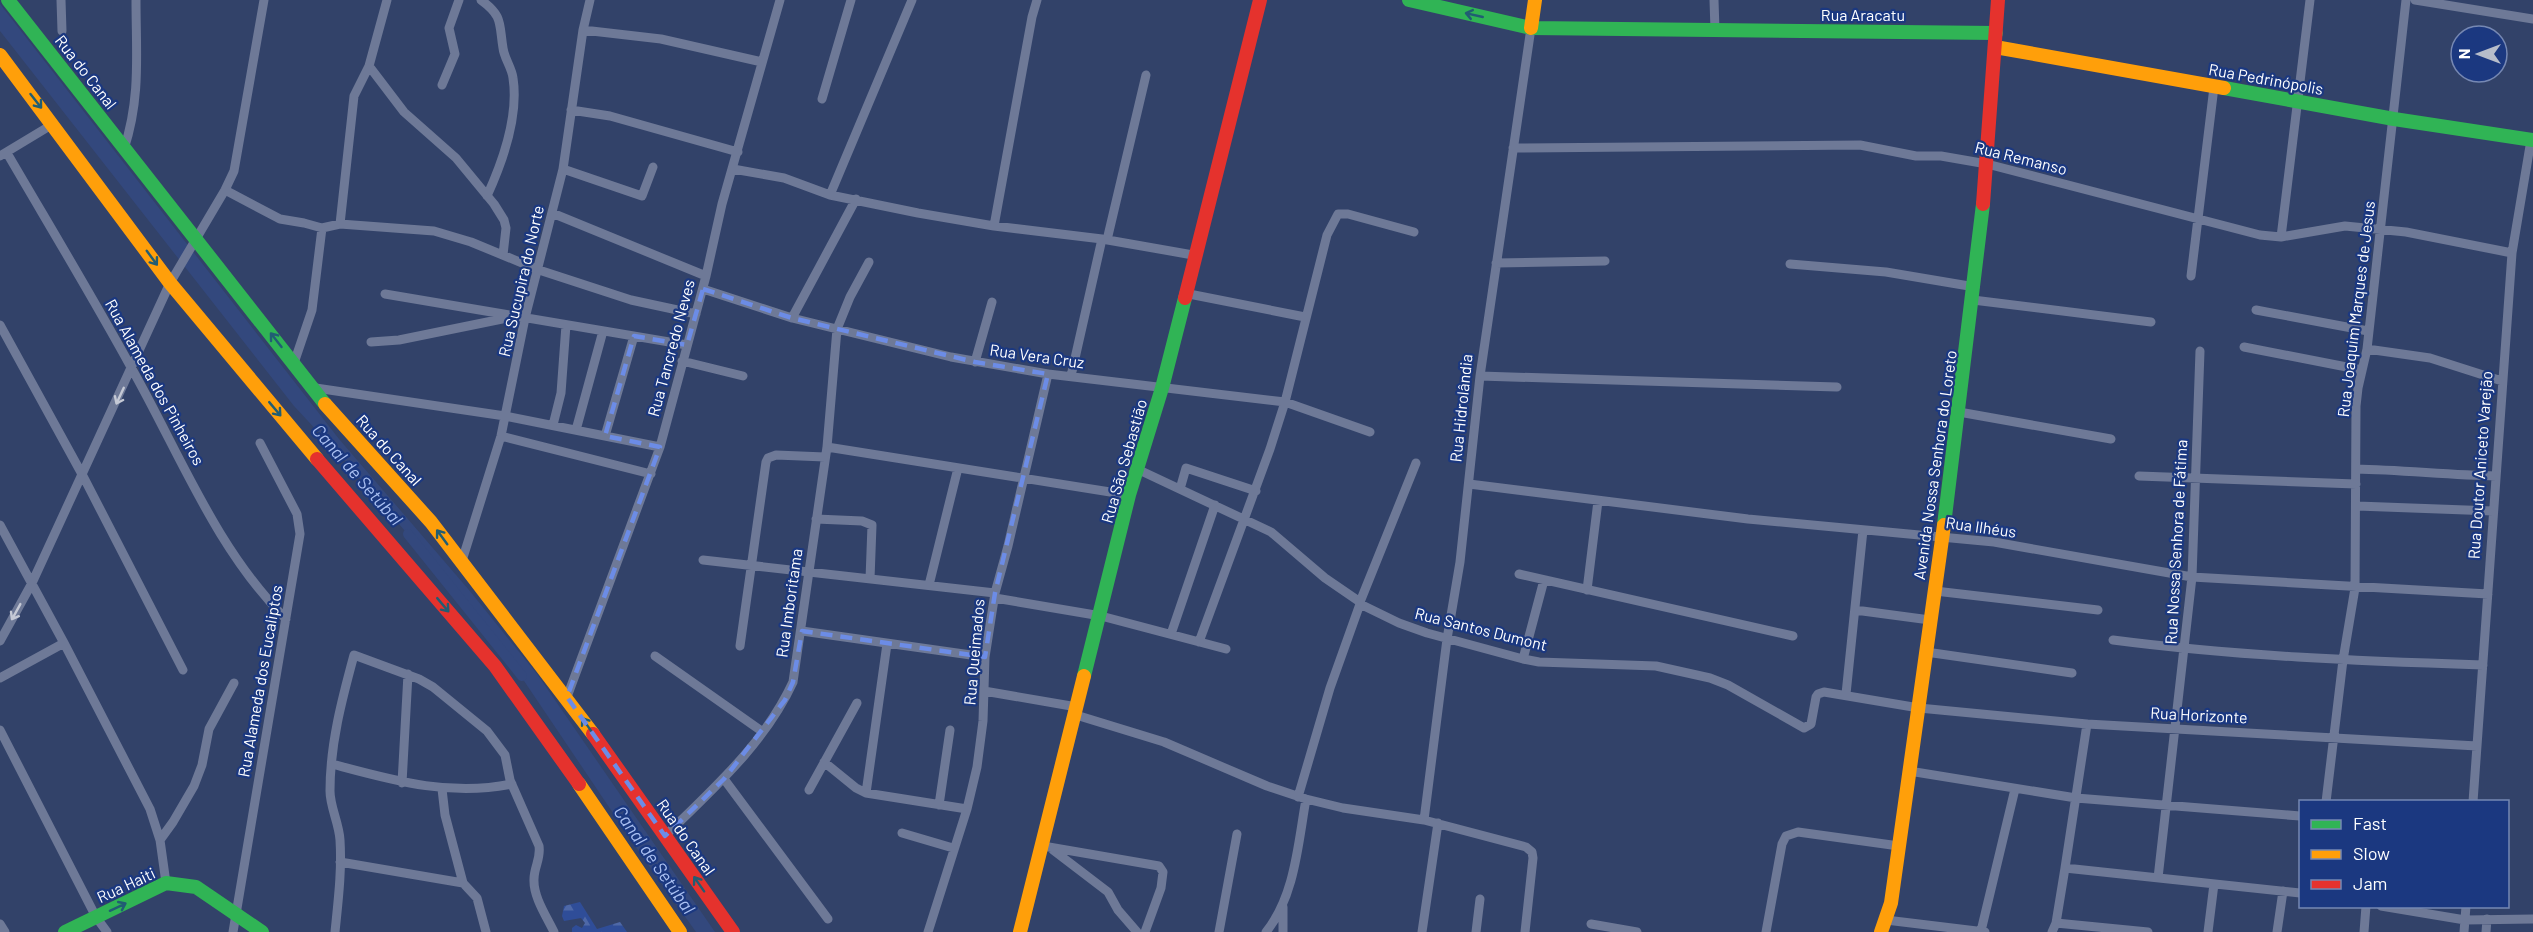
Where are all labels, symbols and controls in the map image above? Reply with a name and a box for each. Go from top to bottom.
street label: Rua Aracatu [1821,5,1905,24]
one-way arrow [1465,9,1484,21]
north arrow [2449,24,2509,84]
street label: Rua do Canal [52,31,121,112]
text: N [2454,49,2473,59]
street label: Rua Pedrinópolis [2207,59,2325,98]
one-way arrow [29,93,42,109]
street label: Rua Remanso [1973,137,2069,178]
street label: Rua Joaquim Marques de Jesus [2333,200,2378,418]
street label: Rua Sucupira do Norte [494,203,547,359]
one-way arrow [145,250,158,266]
street label: Rua Tancredo Neves [643,277,698,418]
street label: Rua Alameda dos Pinheiros [102,295,209,468]
one-way arrow [270,333,283,349]
street label: Rua Vera Cruz [989,339,1086,372]
street label: Avenida Nossa Senhora do Loreto [1909,349,1960,581]
street label: Rua Hidrolândia [1445,353,1476,463]
street label: Rua Doutor Aniceto Varejão [2463,370,2496,560]
one-way arrow [113,387,125,405]
street label: Rua São Sebastião [1097,397,1150,525]
one-way arrow [268,401,282,416]
street label: Rua do Canal [353,410,426,489]
water label: Canal de Setúbal [308,419,408,529]
street label: Rua Nossa Senhora de Fátima [2161,439,2190,645]
street label: Rua Ilhéus [1945,512,2017,541]
one-way arrow [436,530,448,546]
street label: Rua Imboritama [771,547,806,659]
street label: Rua Alameda dos Eucaliptos [233,583,286,778]
one-way arrow [436,597,450,612]
street label: Rua Queimados [959,598,988,706]
one-way arrow [10,603,22,620]
street label: Rua Santos Dumont [1413,603,1549,654]
street label: Rua Horizonte [2150,702,2248,727]
one-way arrow [581,717,593,733]
street label: Rua do Canal [653,795,720,878]
legend [2299,800,2509,908]
water label: Canal de Setúbal [609,801,700,918]
text: Fast [2353,812,2387,834]
text: Slow [2353,842,2390,864]
street label: Rua Haiti [94,863,158,906]
text: Jam [2353,872,2387,894]
one-way arrow [693,877,705,893]
one-way arrow [108,900,126,912]

